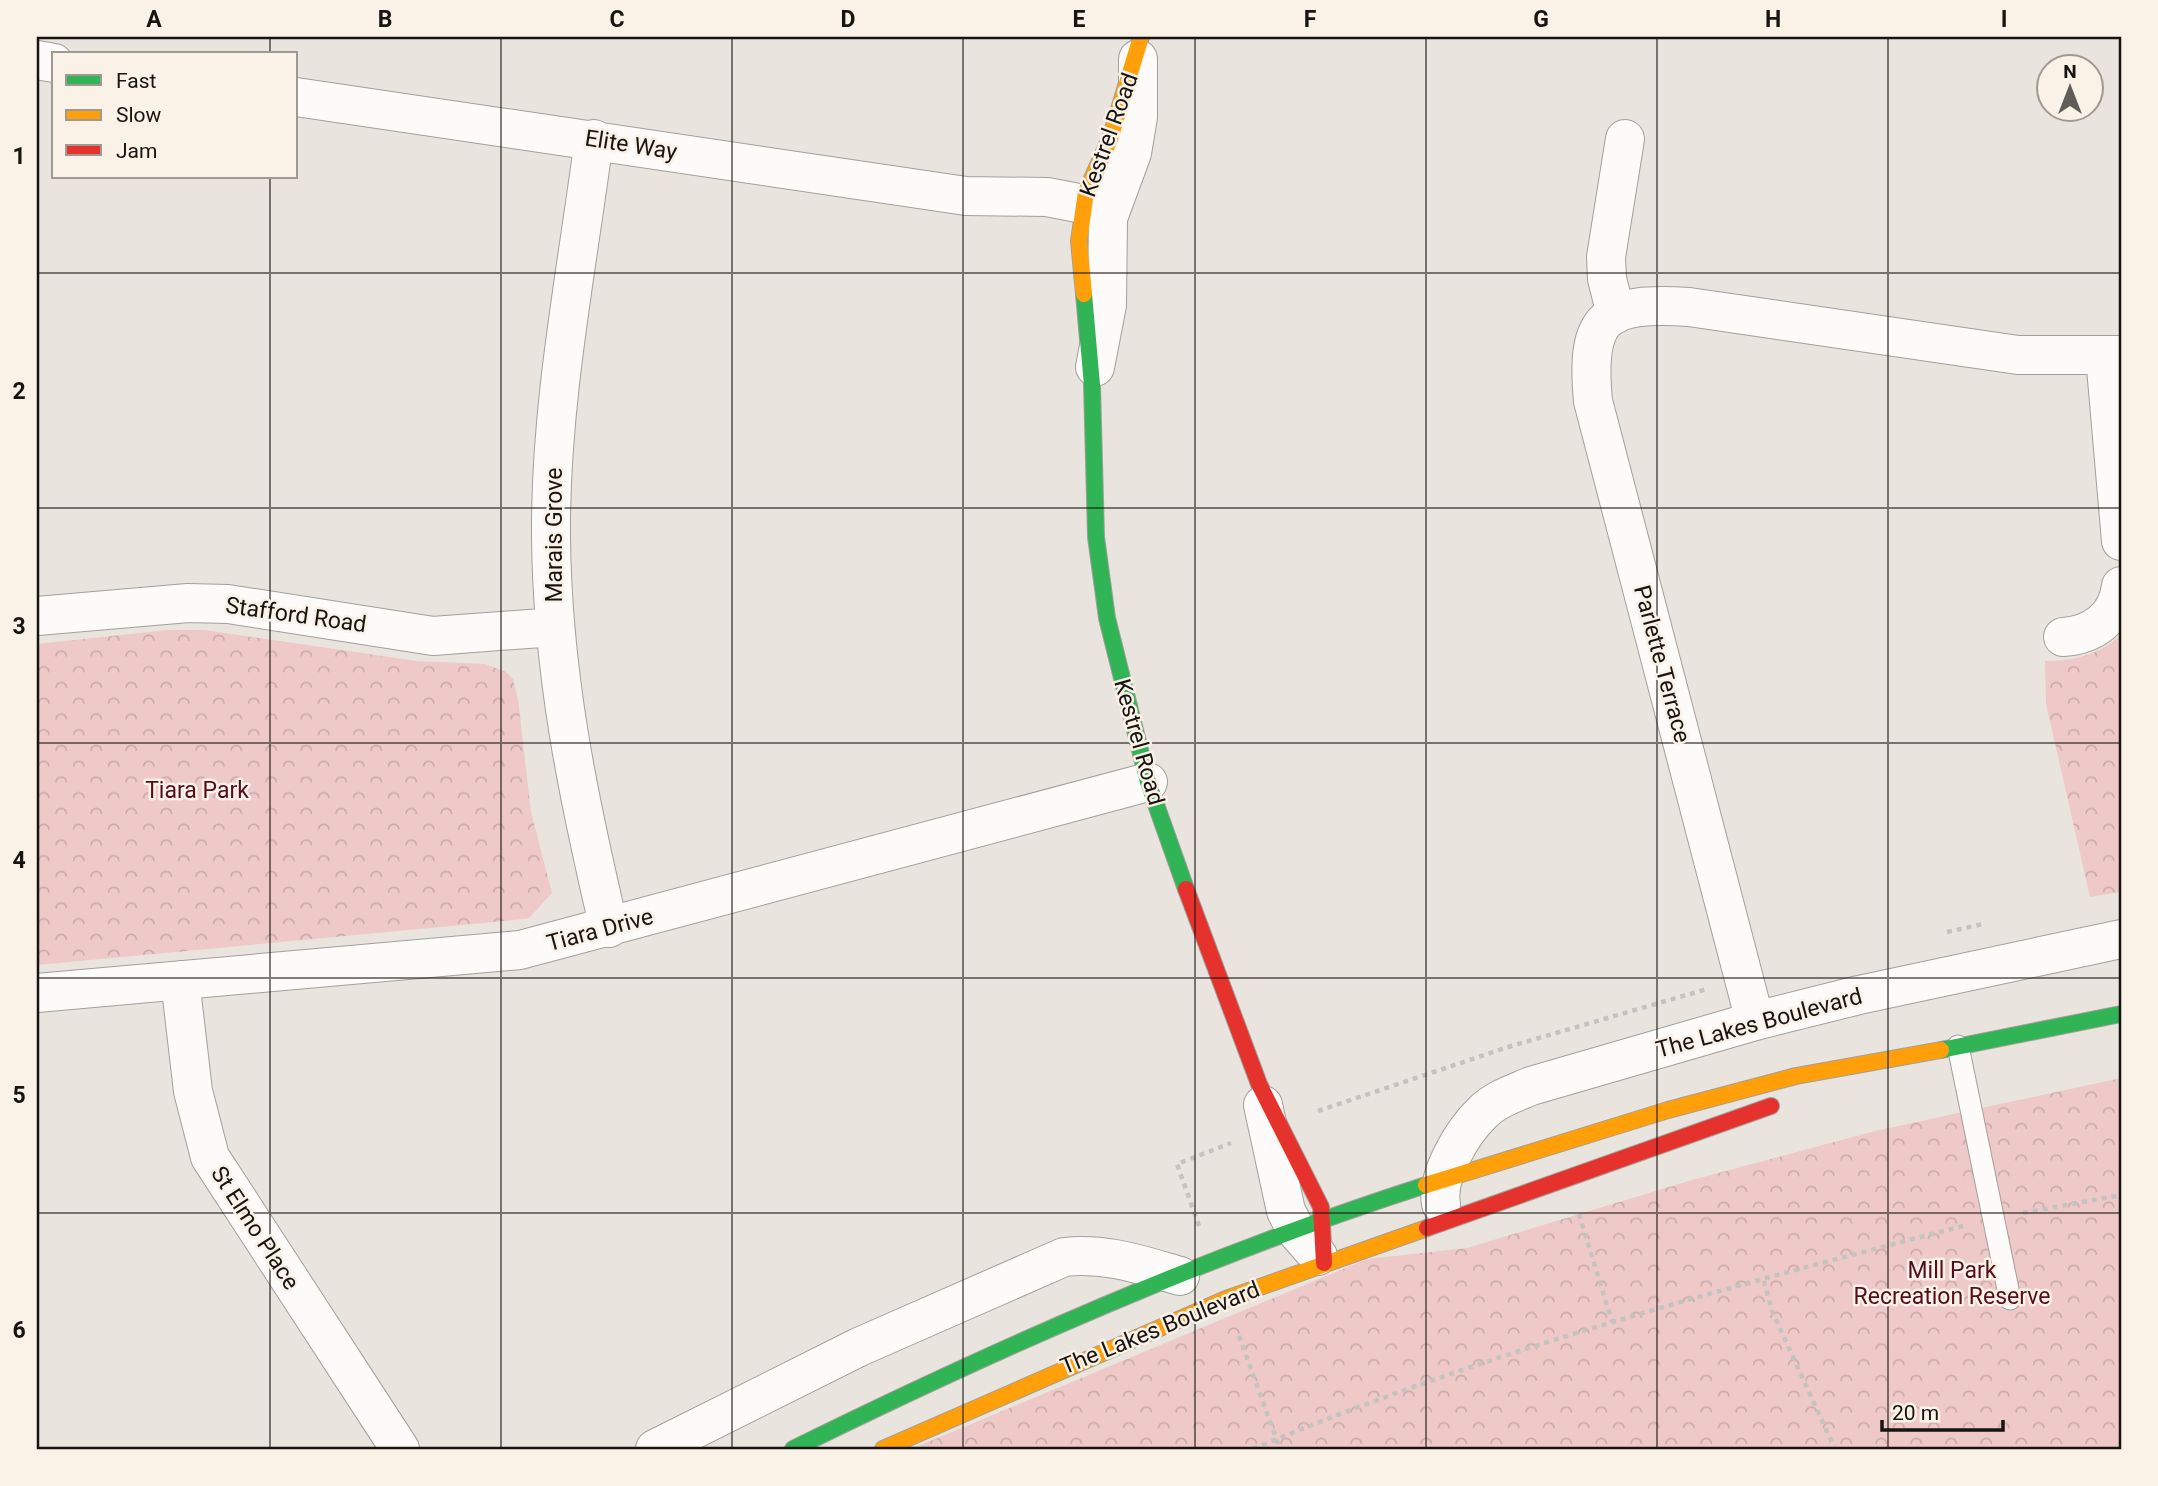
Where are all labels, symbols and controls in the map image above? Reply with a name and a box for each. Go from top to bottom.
text: A [146,6,162,33]
text: B [378,6,392,33]
text: C [609,6,625,33]
text: D [841,6,855,33]
text: E [1073,6,1086,33]
text: F [1304,6,1317,33]
text: G [1533,6,1549,33]
text: H [1765,6,1781,33]
text: I [2001,6,2007,33]
legend [52,52,298,178]
north arrow [2036,52,2106,122]
text: N [2063,60,2077,83]
text: Fast [116,69,157,93]
street label: Kestrel Road [1074,70,1144,200]
text: Slow [116,103,162,127]
street label: Elite Way [583,124,679,166]
text: Jam [116,139,157,163]
text: 1 [12,143,26,170]
text: 2 [12,378,26,405]
street label: Marais Grove [541,468,568,603]
street label: Parlette Terrace [1628,582,1696,746]
street label: Stafford Road [224,592,368,638]
text: 3 [12,613,26,640]
street label: Kestrel Road [1108,676,1170,808]
park label: Tiara Park [145,777,249,804]
text: 4 [12,847,26,874]
street label: Tiara Drive [544,903,656,957]
street label: The Lakes Boulevard [1653,982,1865,1064]
text: 5 [12,1082,26,1109]
street label: St Elmo Place [205,1161,305,1295]
park label: Mill Park Recreation Reserve [1854,1257,2050,1310]
street label: The Lakes Boulevard [1057,1276,1263,1380]
text: 6 [12,1317,26,1344]
scale bar [1882,1388,2002,1432]
text: 20 m [1892,1401,1939,1425]

